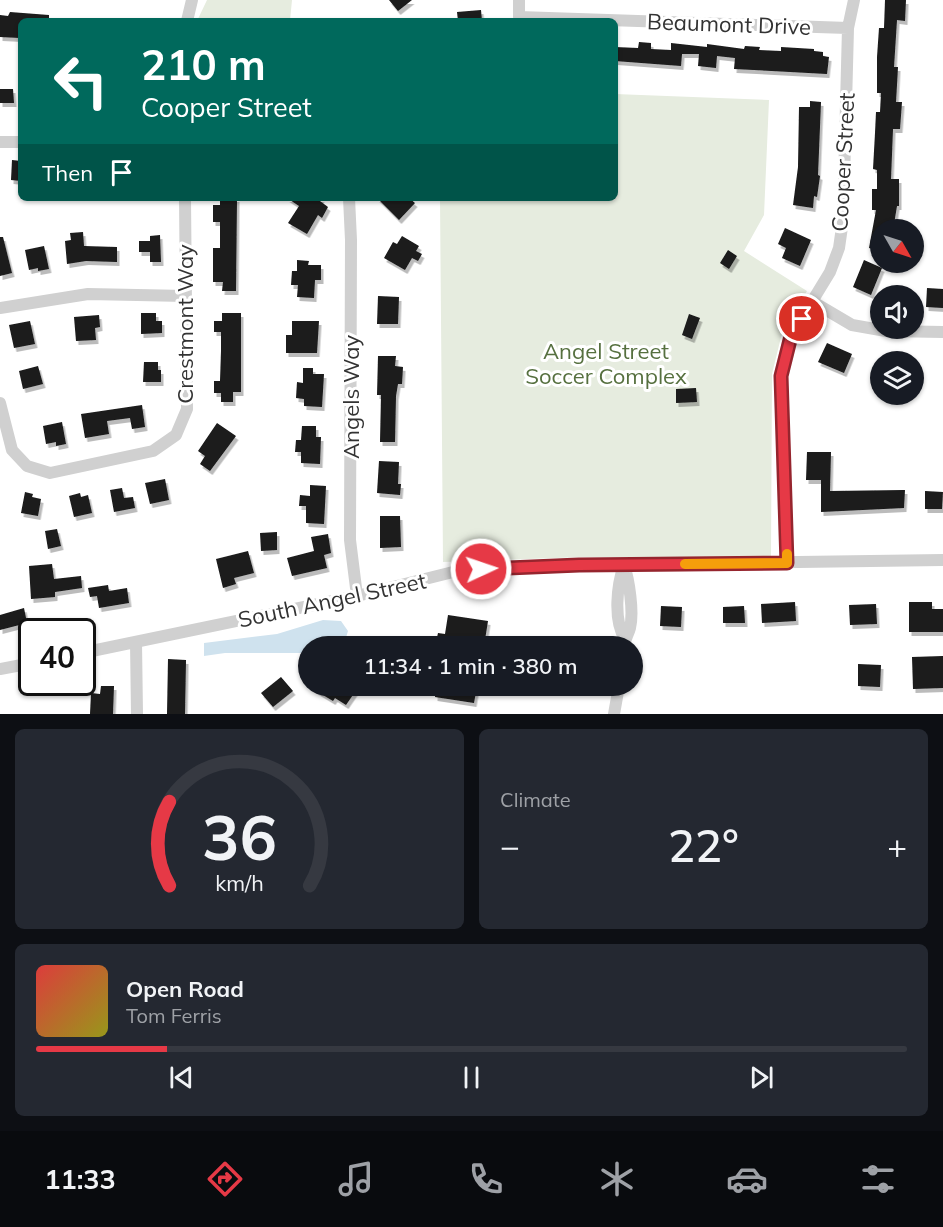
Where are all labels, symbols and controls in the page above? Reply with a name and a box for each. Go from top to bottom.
street label: Beaumont Drive [646,7,812,41]
text: 210 m [141,38,266,91]
icon: left [42,42,120,120]
text: Cooper Street [141,90,312,124]
street label: Cooper Street [825,91,861,232]
icon: arrive [105,156,138,189]
text: Then [42,159,93,187]
north arrow [870,219,924,273]
map controls [870,219,924,405]
street label: Crestmont Way [171,244,199,404]
button: sound [870,285,924,339]
pin [776,293,827,344]
icon: arrive [785,302,818,335]
street label: Angels Way [337,335,365,459]
park label: Angel Street Soccer Complex [525,337,687,390]
button: layers [870,351,924,405]
position arrow [449,537,513,601]
street label: South Angel Street [235,566,429,634]
speed limit sign: 40 [18,618,96,696]
text: 11:34 · 1 min · 380 m [363,652,578,680]
text: Climate [500,787,571,812]
text: 36 [202,797,277,876]
text: 22° [668,817,739,873]
text: − [500,825,520,866]
text: + [887,825,907,866]
text: km/h [215,869,264,896]
text: Open Road [126,975,244,1003]
text: Tom Ferris [126,1003,222,1028]
icon: previous [165,1061,198,1094]
icon: pause [455,1061,488,1094]
icon: next [745,1061,778,1094]
icon: directions [204,1158,246,1200]
icon: music [335,1158,377,1200]
icon: phone [465,1158,507,1200]
icon: climate [596,1158,638,1200]
icon: car [726,1158,768,1200]
icon: filters [857,1158,899,1200]
text: 11:33 [44,1162,116,1196]

